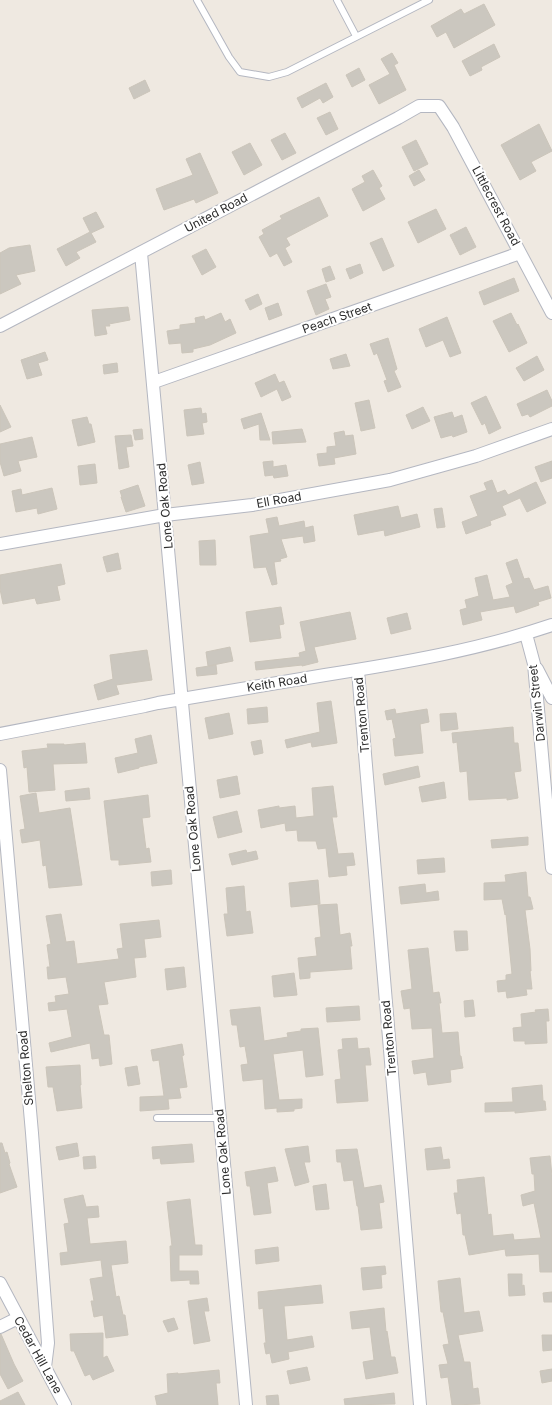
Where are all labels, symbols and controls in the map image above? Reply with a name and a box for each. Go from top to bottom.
street label: Littlecrest Road [469,163,524,248]
street label: United Road [182,190,250,235]
street label: Peach Street [300,299,374,336]
street label: Lone Oak Road [153,462,176,550]
street label: Ell Road [255,488,303,511]
street label: Darwin Street [525,664,548,742]
street label: Keith Road [246,670,308,695]
street label: Trenton Road [351,677,372,753]
street label: Lone Oak Road [181,785,204,873]
street label: Trenton Road [378,1000,399,1076]
street label: Shelton Road [15,1030,36,1106]
street label: Lone Oak Road [211,1108,234,1196]
street label: Cedar Hill Lane [11,1313,66,1396]

